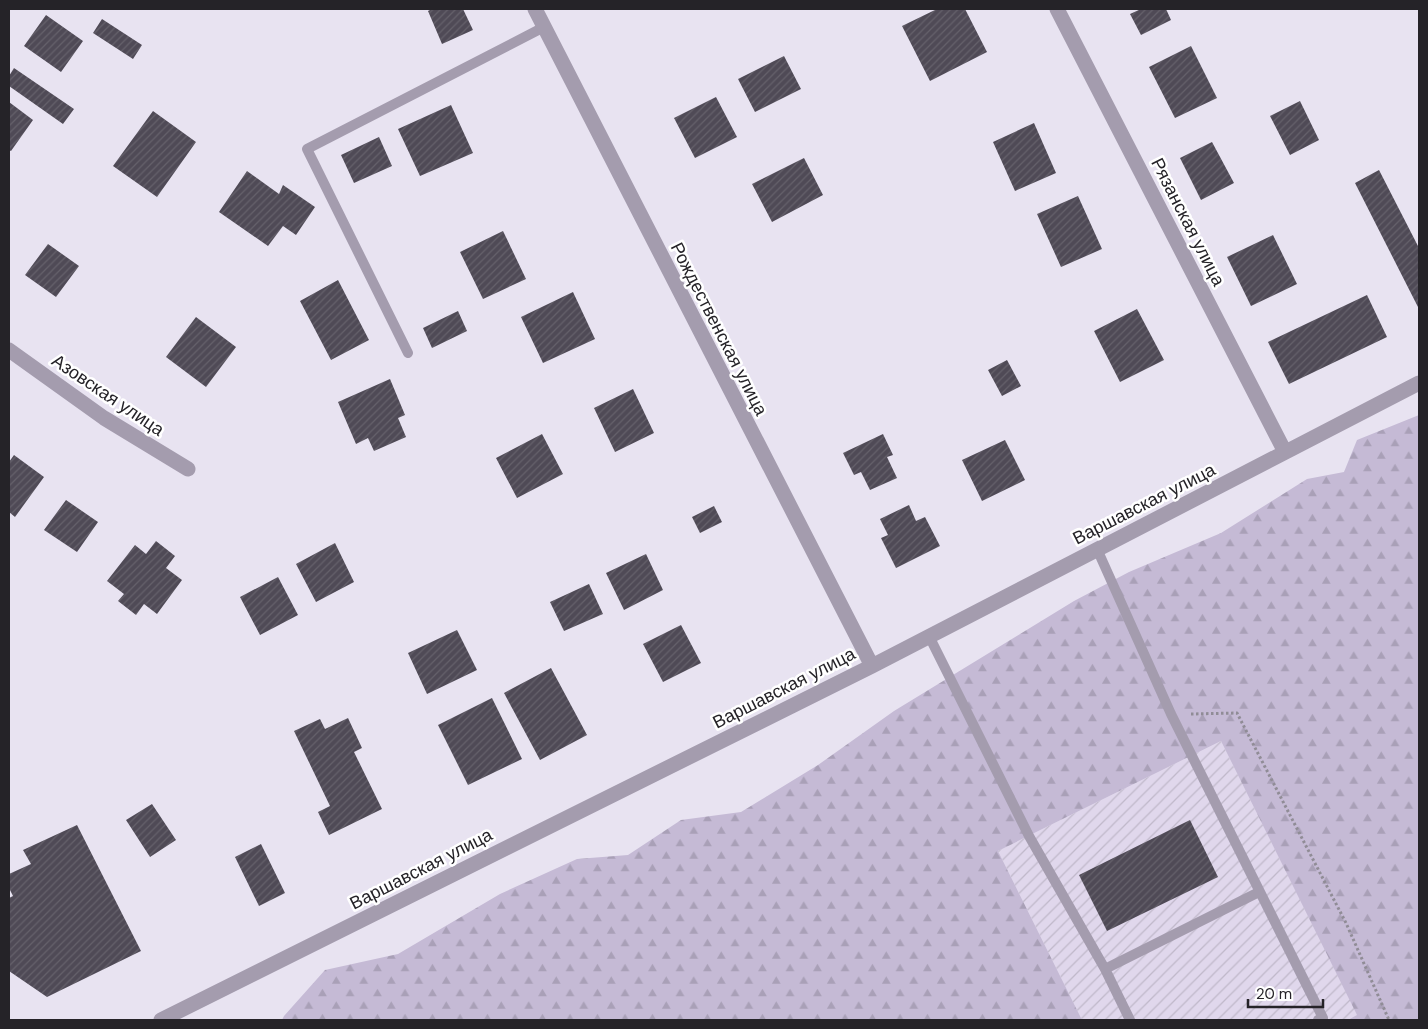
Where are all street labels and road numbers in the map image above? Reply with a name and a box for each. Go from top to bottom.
street label: Рязанская улица [1145,154,1231,291]
street label: Рождественская улица [665,238,774,421]
street label: Азовская улица [47,348,170,442]
street label: Варшавская улица [1069,457,1220,550]
street label: Варшавская улица [709,641,860,734]
street label: Варшавская улица [346,822,497,915]

